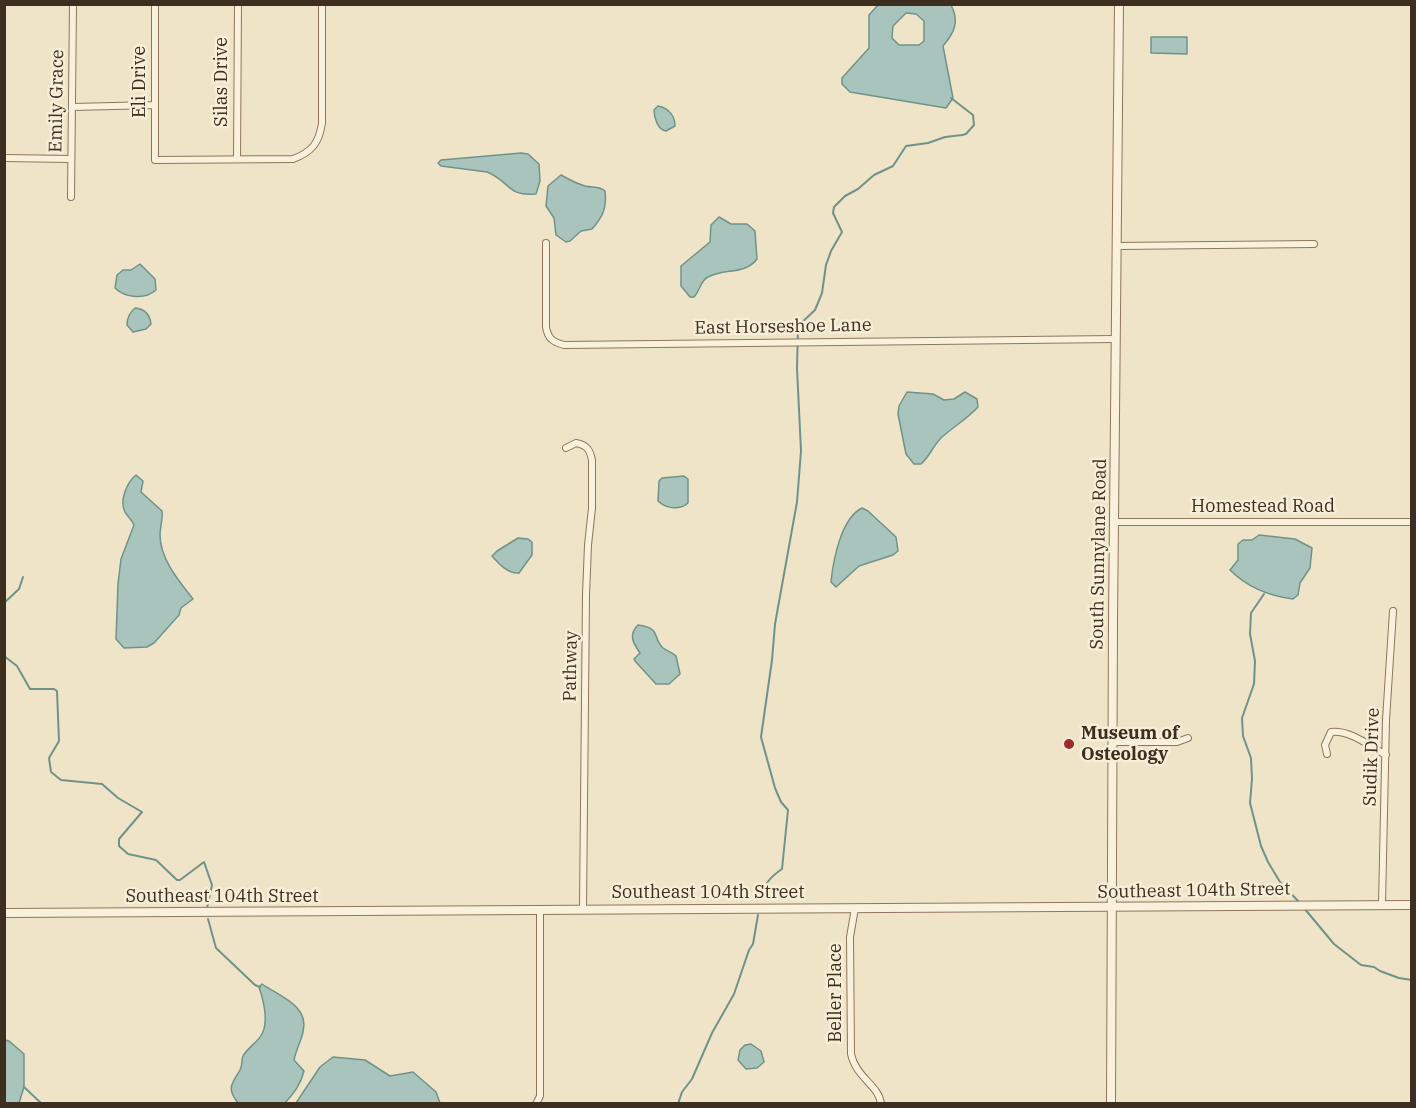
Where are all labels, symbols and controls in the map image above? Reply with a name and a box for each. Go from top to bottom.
street label: Silas Drive [211,37,233,127]
street label: Eli Drive [129,46,151,118]
street label: Emily Grace [45,49,69,153]
street label: East Horseshoe Lane [694,315,872,339]
street label: South Sunnylane Road [1087,458,1111,650]
street label: Homestead Road [1191,496,1335,518]
street label: Pathway [560,630,582,702]
street label: Sudik Drive [1359,707,1385,807]
place label: Museum of Osteology [1081,723,1179,766]
marker: Museum of Osteology [1062,737,1076,751]
street label: Southeast 104th Street [1097,879,1291,903]
street label: Southeast 104th Street [611,882,805,904]
street label: Southeast 104th Street [125,886,319,908]
street label: Beller Place [825,943,847,1043]

